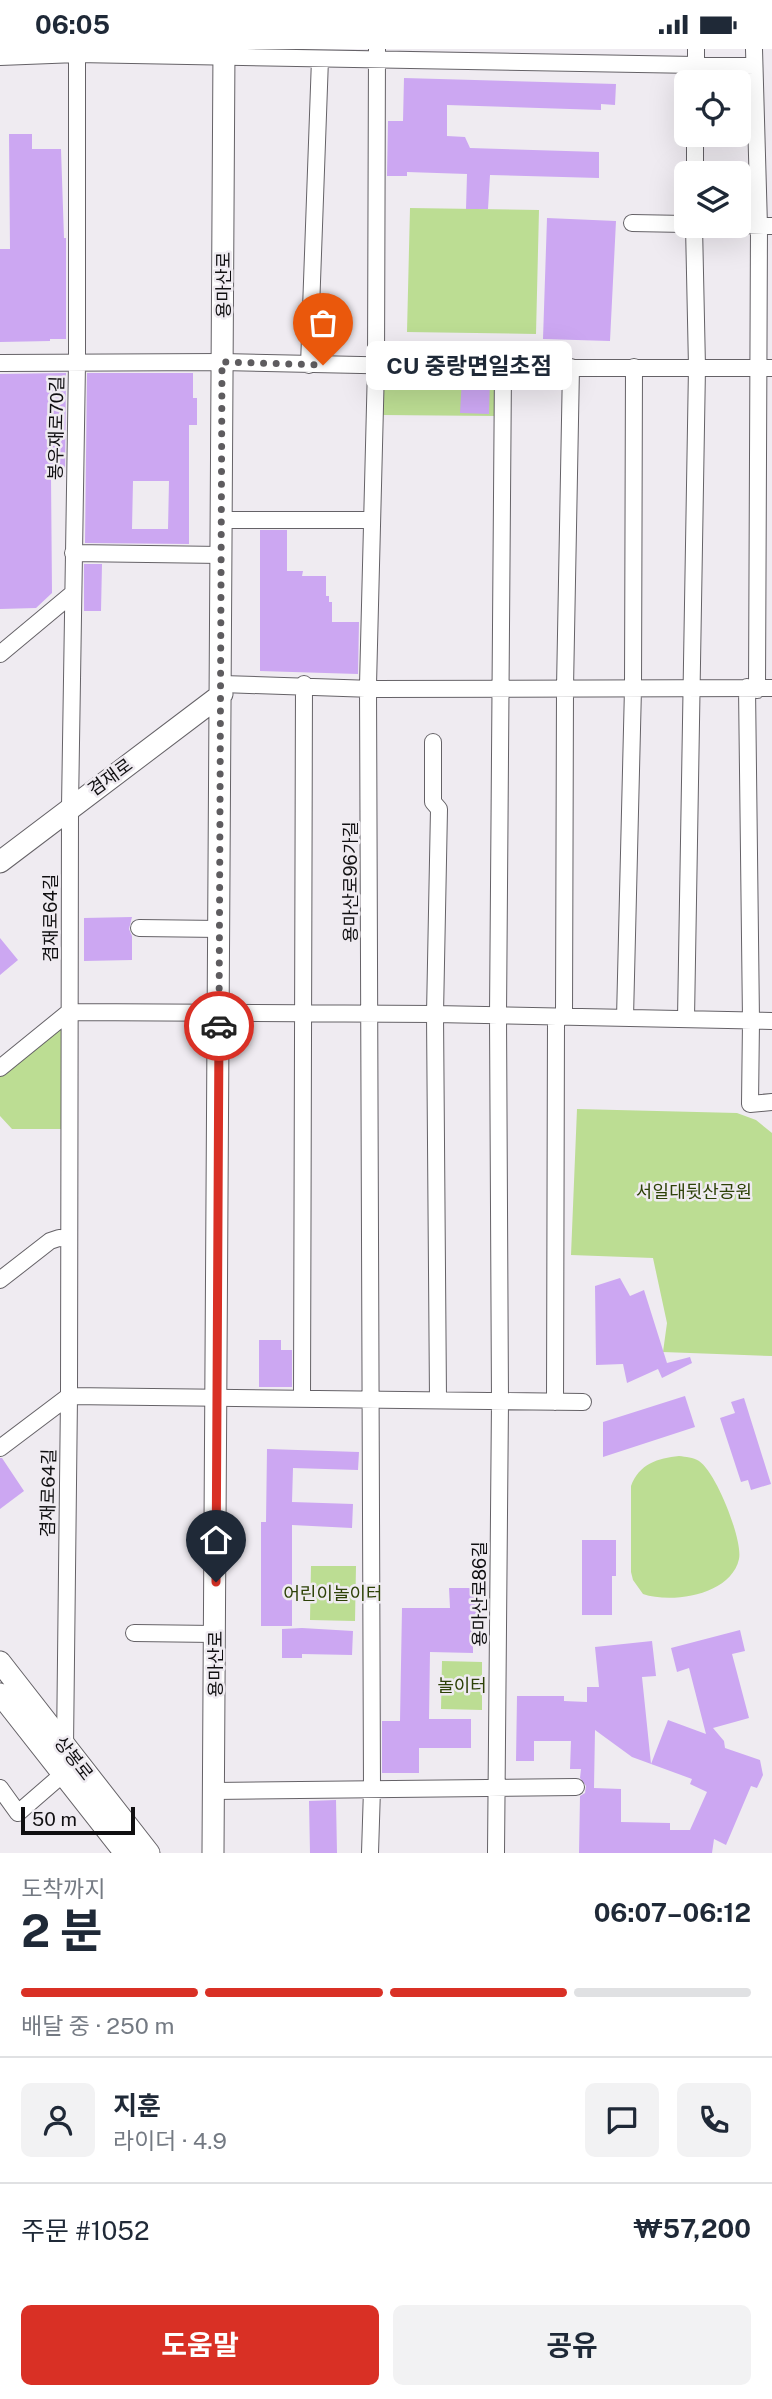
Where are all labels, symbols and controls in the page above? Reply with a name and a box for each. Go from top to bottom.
text: 06:05 [35,9,110,40]
map controls [674,70,751,238]
button: locate [674,70,751,147]
button: layers [674,161,751,238]
street label: 용마산로 [213,252,234,318]
pin [293,293,353,365]
icon: bag [304,304,342,342]
callout: CU 중랑면일초점 [365,341,572,389]
text: CU 중랑면일초점 [386,352,552,379]
street label: 봉우재로70길 [45,376,67,480]
street label: 겸재로 [84,754,136,800]
street label: 용마산로96가길 [340,821,361,943]
street label: 겸재로64길 [40,874,61,962]
courier [184,991,254,1061]
icon: car [200,1007,238,1045]
park label: 서일대뒷산공원 [636,1181,752,1202]
street label: 겸재로64길 [37,1448,59,1538]
pin [186,1510,246,1582]
icon: home [197,1521,235,1559]
street label: 용마산로86길 [469,1541,490,1647]
park label: 어린이놀이터 [283,1583,383,1604]
street label: 용마산로 [205,1631,226,1697]
park label: 놀이터 [437,1675,487,1696]
street label: 상봉로 [50,1732,98,1784]
scale bar [21,1804,135,1836]
text: 50 m [32,1808,77,1830]
text: 도착까지 [21,1875,106,1902]
text: 06:07–06:12 [594,1897,751,1928]
text: 2 분 [21,1903,103,1957]
text: 배달 중 · 250 m [21,2012,174,2039]
button: person [21,2083,95,2157]
button: chat [585,2083,659,2157]
button: phone [677,2083,751,2157]
text: 지훈 [113,2090,161,2121]
text: 라이더 · 4.9 [113,2127,227,2154]
text: ₩57,200 [633,2213,751,2244]
text: 주문 #1052 [21,2215,149,2246]
button: 도움말 [21,2305,379,2385]
button: 공유 [393,2305,751,2385]

